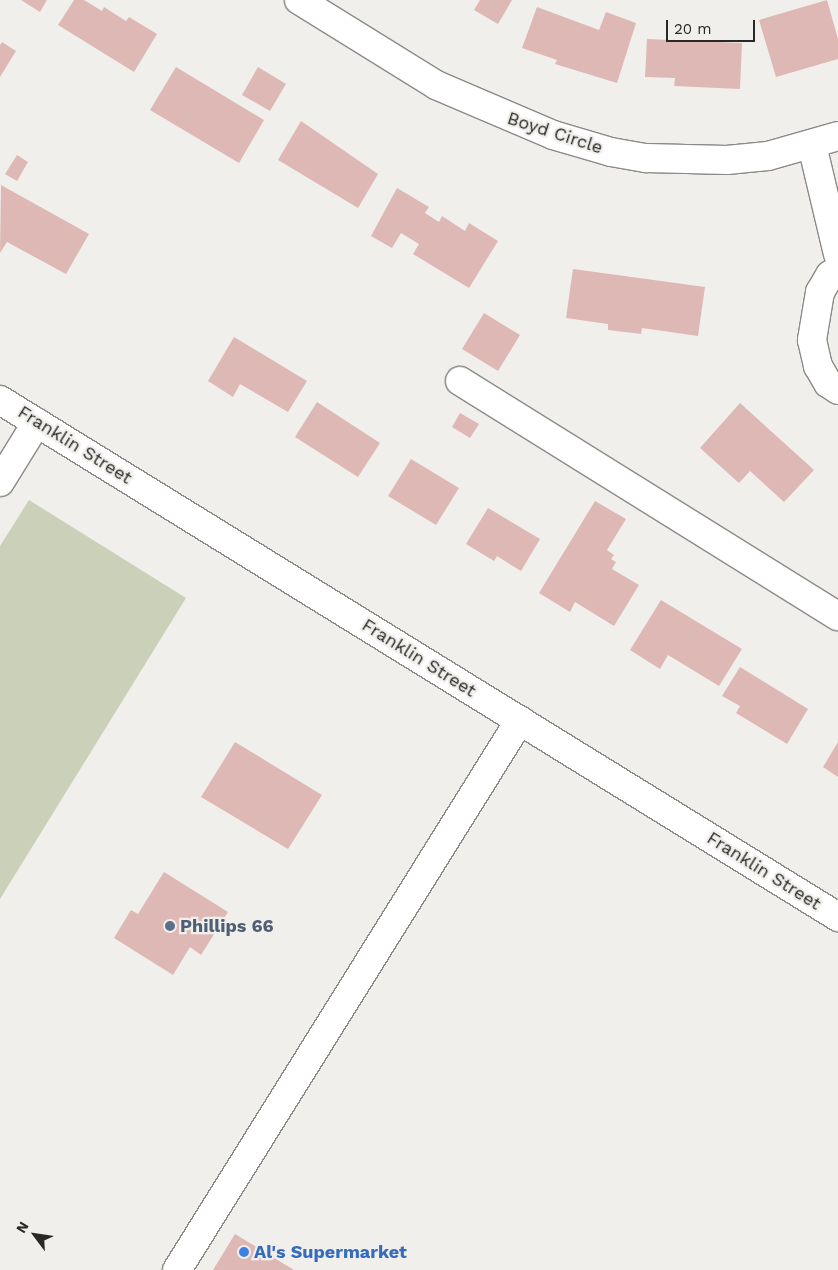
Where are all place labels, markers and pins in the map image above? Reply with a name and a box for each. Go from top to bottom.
place label: Phillips 66 [180,915,274,937]
marker: Phillips 66 [164,920,176,932]
place label: Al's Supermarket [254,1241,407,1263]
marker: Al's Supermarket [238,1246,250,1258]

